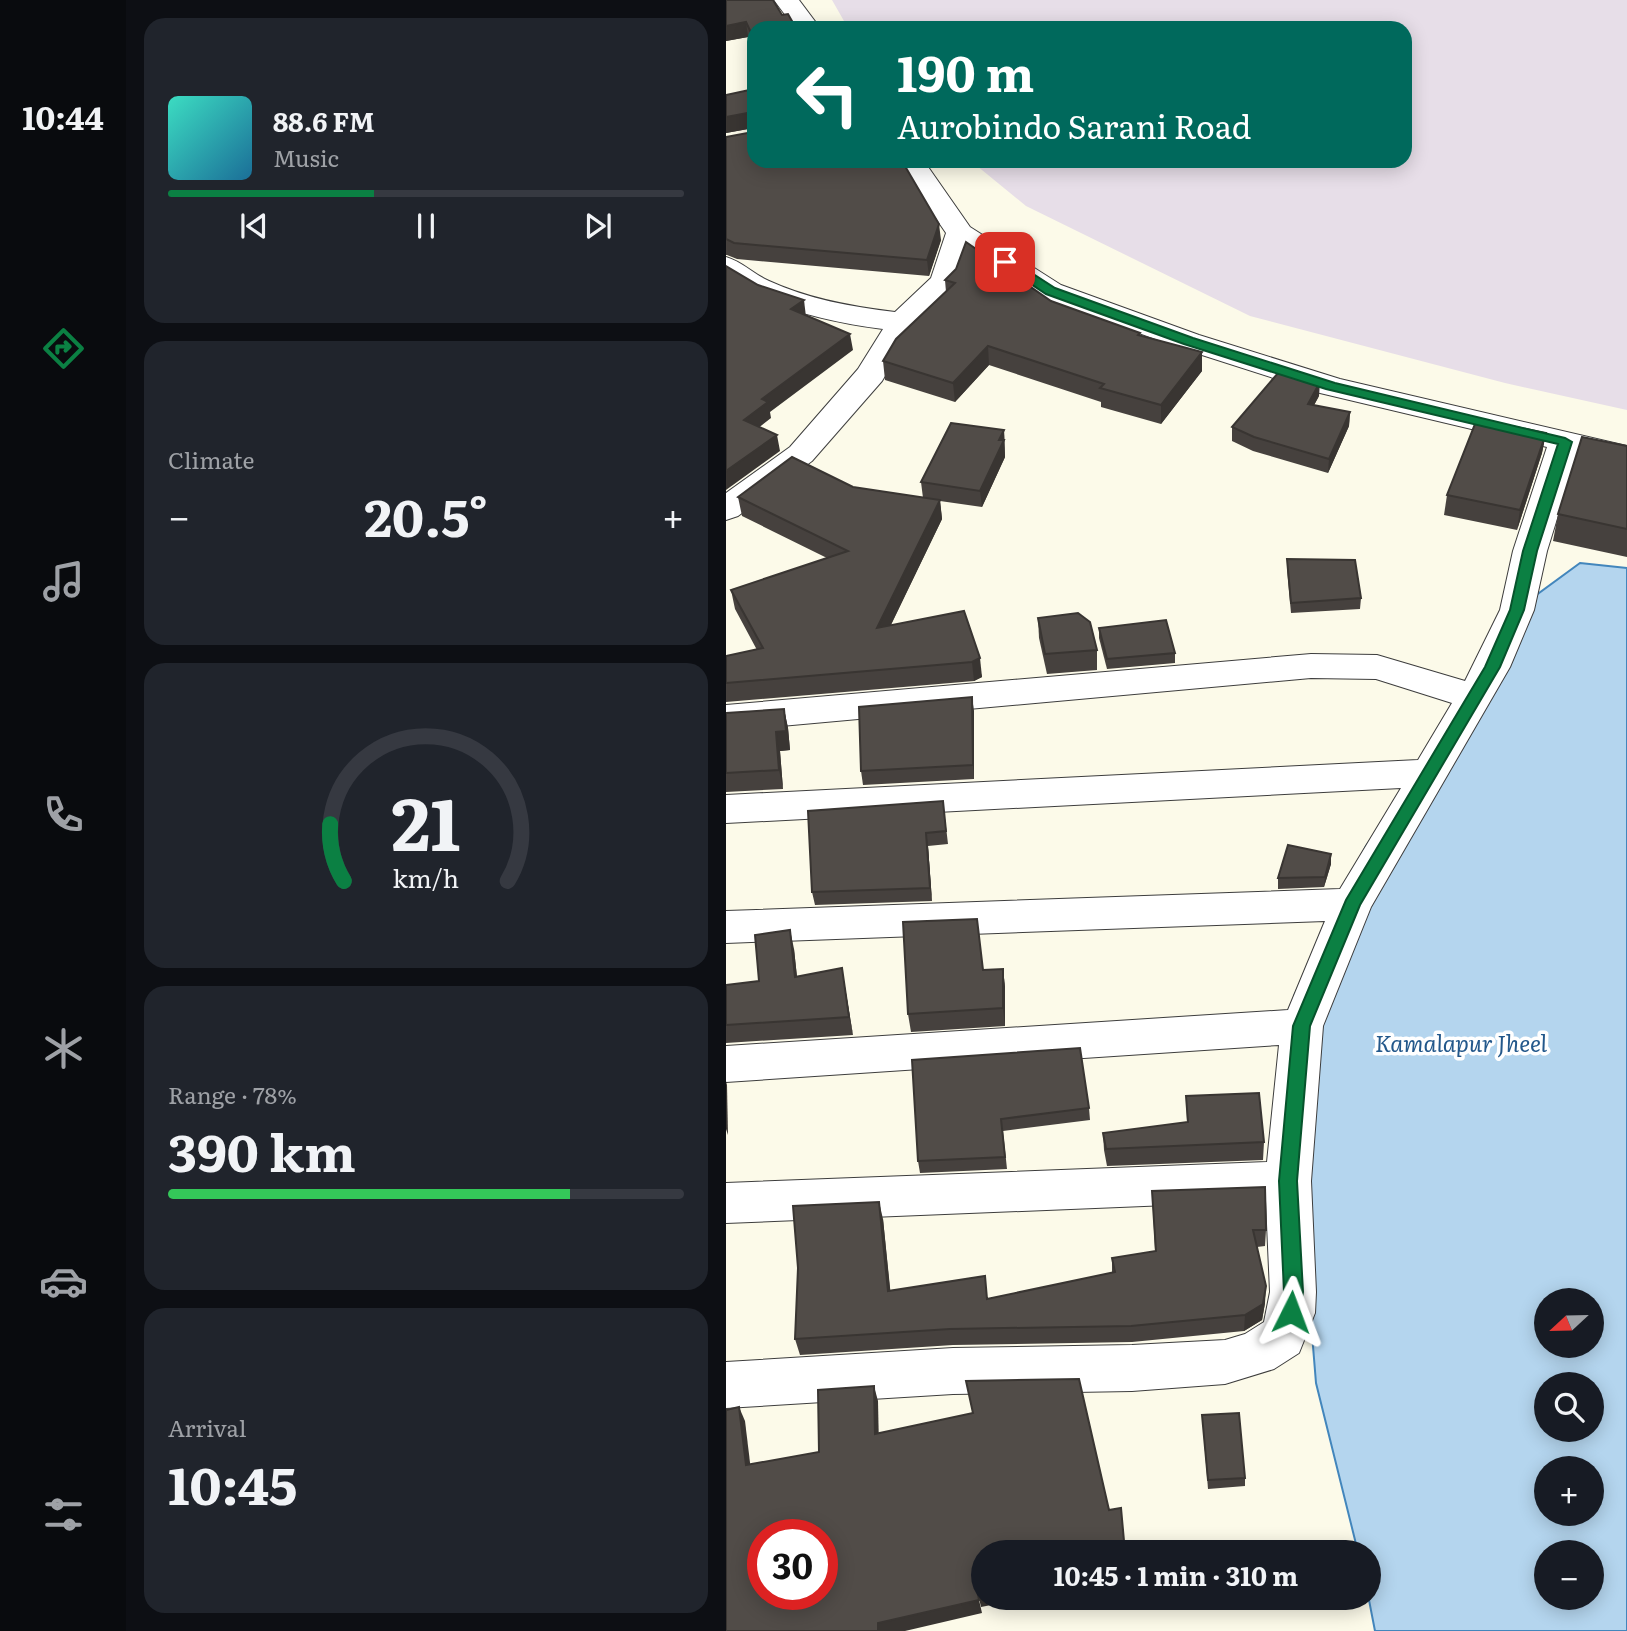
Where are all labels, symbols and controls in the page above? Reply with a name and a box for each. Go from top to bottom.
text: 190 m [897,34,1034,107]
icon: left [782,49,873,140]
text: 10:44 [22,92,104,140]
text: 88.6 FM [273,101,375,140]
text: Aurobindo Sarani Road [897,101,1251,149]
text: Music [273,140,339,174]
icon: previous [235,207,273,245]
icon: pause [407,207,445,245]
icon: next [579,207,617,245]
pin [975,232,1035,292]
icon: arrive [986,243,1024,281]
icon: directions [39,324,88,373]
text: Climate [168,442,254,476]
text: 20.5° [364,476,488,553]
text: − [168,486,190,543]
text: + [662,486,684,543]
icon: music [39,557,88,606]
text: 21 [391,766,461,874]
icon: phone [39,790,88,839]
text: km/h [393,859,459,896]
icon: climate [39,1024,88,1073]
water label: Kamalapur Jheel [1375,1025,1548,1059]
text: Range · 78% [168,1077,297,1111]
text: 390 km [168,1111,356,1188]
icon: car [39,1257,88,1306]
position arrow [1254,1275,1328,1349]
north arrow [1534,1288,1604,1358]
map controls [1534,1288,1604,1610]
button: search [1534,1372,1604,1442]
text: Arrival [168,1410,247,1444]
text: 10:45 [168,1444,297,1521]
button: + [1534,1456,1604,1526]
icon: filters [39,1490,88,1539]
speed limit sign: 30 [747,1519,838,1610]
button: − [1534,1540,1604,1610]
text: 10:45 · 1 min · 310 m [1054,1555,1298,1594]

